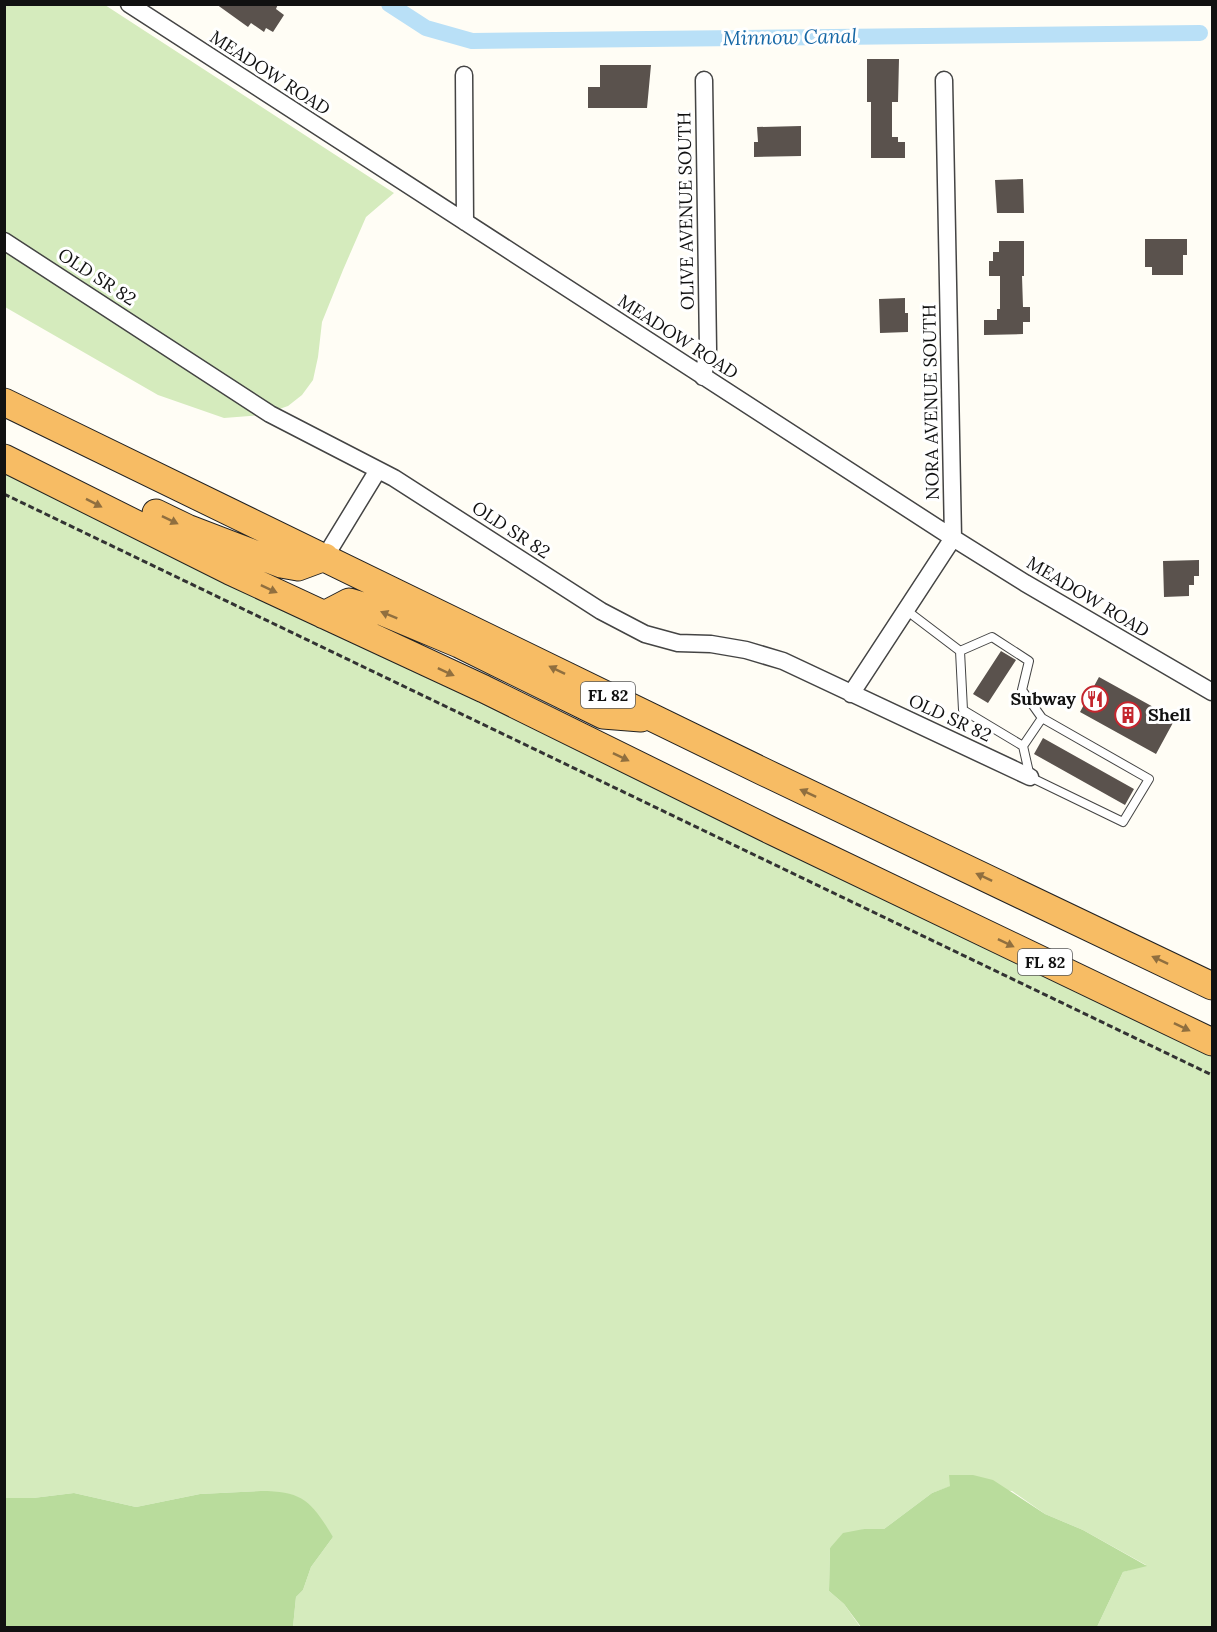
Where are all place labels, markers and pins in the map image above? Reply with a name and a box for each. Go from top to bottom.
restaurant icon: Subway [1080,684,1110,714]
place label: Subway [1010,687,1076,710]
building icon: Shell [1113,700,1143,730]
place label: Shell [1148,703,1191,726]

